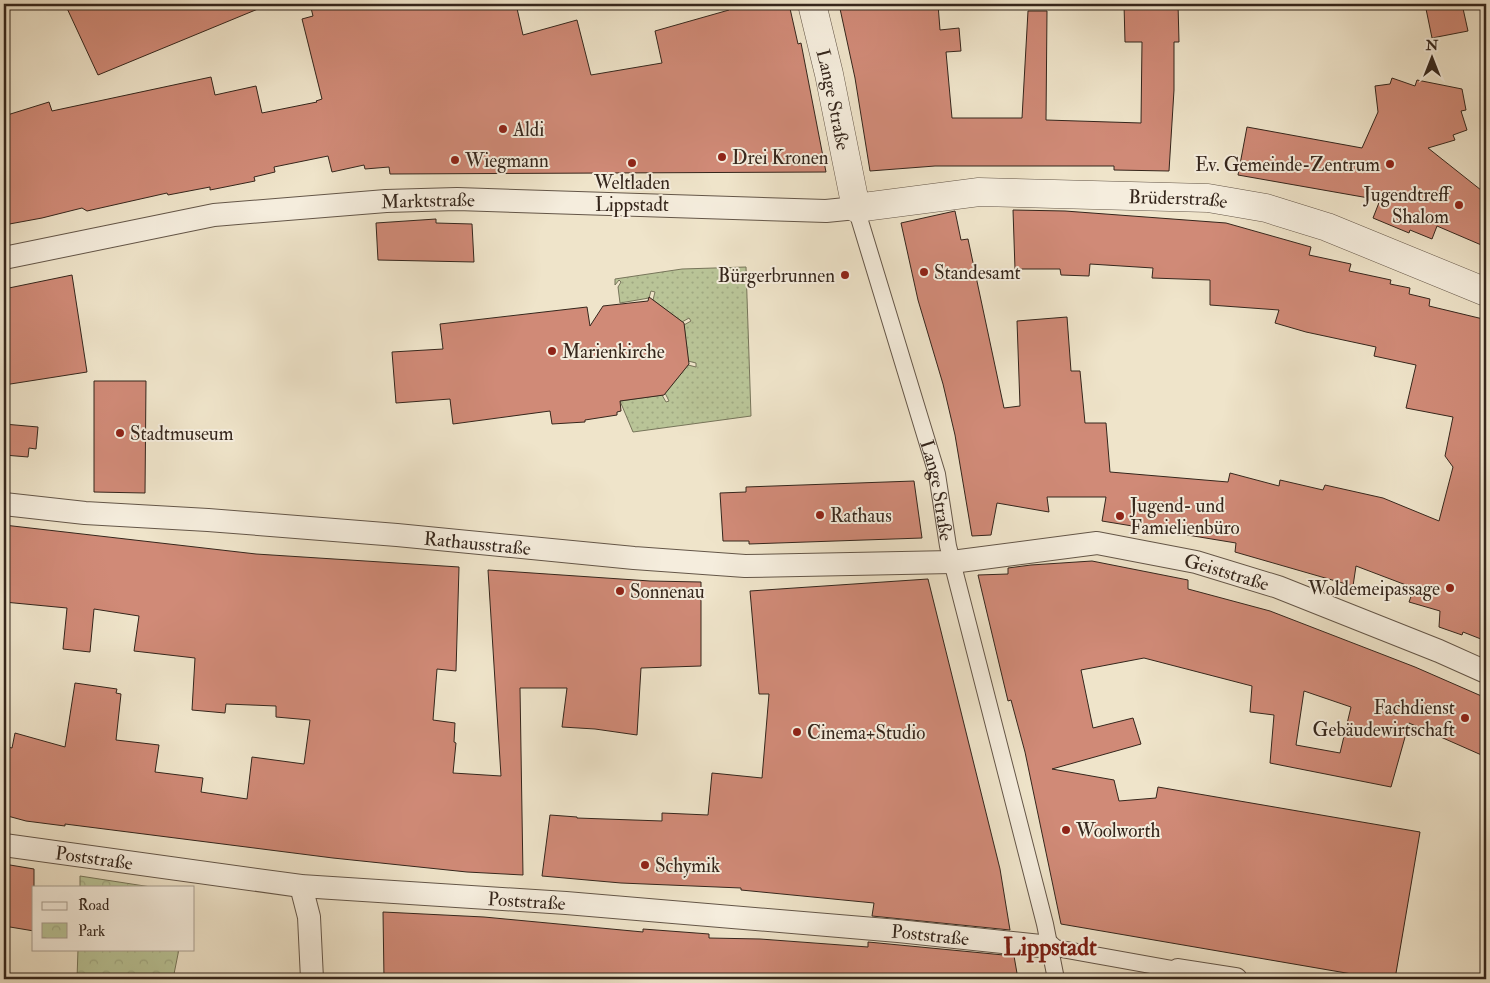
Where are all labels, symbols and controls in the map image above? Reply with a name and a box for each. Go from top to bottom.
north arrow [1408,32,1458,82]
text: N [1425,37,1439,54]
street label: Lange Straße [810,47,855,152]
place label: Aldi [512,118,544,142]
marker: Aldi [497,123,509,135]
place label: Drei Kronen [732,146,829,170]
place label: Wiegmann [464,149,549,173]
marker: Drei Kronen [716,151,728,163]
place label: Ev. Gemeinde-Zentrum [1195,153,1380,177]
marker: Wiegmann [449,154,461,166]
marker: Weltladen Lippstadt [626,157,638,169]
marker: Ev. Gemeinde-Zentrum [1384,158,1396,170]
place label: Weltladen Lippstadt [593,171,670,218]
place label: Jugendtreff Shalom [1363,183,1452,229]
street label: Brüderstraße [1128,185,1230,214]
street label: Marktstraße [381,188,475,214]
marker: Jugendtreff Shalom [1453,199,1465,211]
place label: Standesamt [934,261,1021,285]
place label: Bürgerbrunnen [718,264,835,288]
marker: Standesamt [918,266,930,278]
marker: Bürgerbrunnen [839,269,851,281]
place label: Marienkirche [562,340,665,364]
marker: Marienkirche [546,345,558,357]
place label: Stadtmuseum [130,422,234,446]
marker: Stadtmuseum [114,427,126,439]
street label: Lange Straße [914,437,958,542]
place label: Jugend- und Famielienbüro [1129,494,1240,540]
place label: Rathaus [830,504,892,528]
marker: Rathaus [814,509,826,521]
marker: Jugend- und Famielienbüro [1114,510,1126,522]
street label: Rathausstraße [423,527,532,561]
street label: Geiststraße [1182,549,1272,597]
place label: Woldemeipassage [1307,577,1440,602]
place label: Sonnenau [630,580,705,604]
marker: Woldemeipassage [1444,582,1456,594]
marker: Sonnenau [614,585,626,597]
place label: Fachdienst Gebäudewirtschaft [1313,696,1455,742]
marker: Fachdienst Gebäudewirtschaft [1459,712,1471,724]
place label: Cinema+Studio [807,721,925,745]
marker: Cinema+Studio [791,726,803,738]
place label: Woolworth [1075,819,1161,843]
marker: Woolworth [1060,824,1072,836]
street label: Poststraße [54,841,134,876]
place label: Schymik [655,854,720,878]
marker: Schymik [639,859,651,871]
legend [32,886,195,950]
street label: Poststraße [487,887,567,916]
text: Road [78,896,110,915]
street label: Poststraße [890,919,970,951]
text: Park [78,922,105,941]
district label: Lippstadt [1003,932,1097,963]

